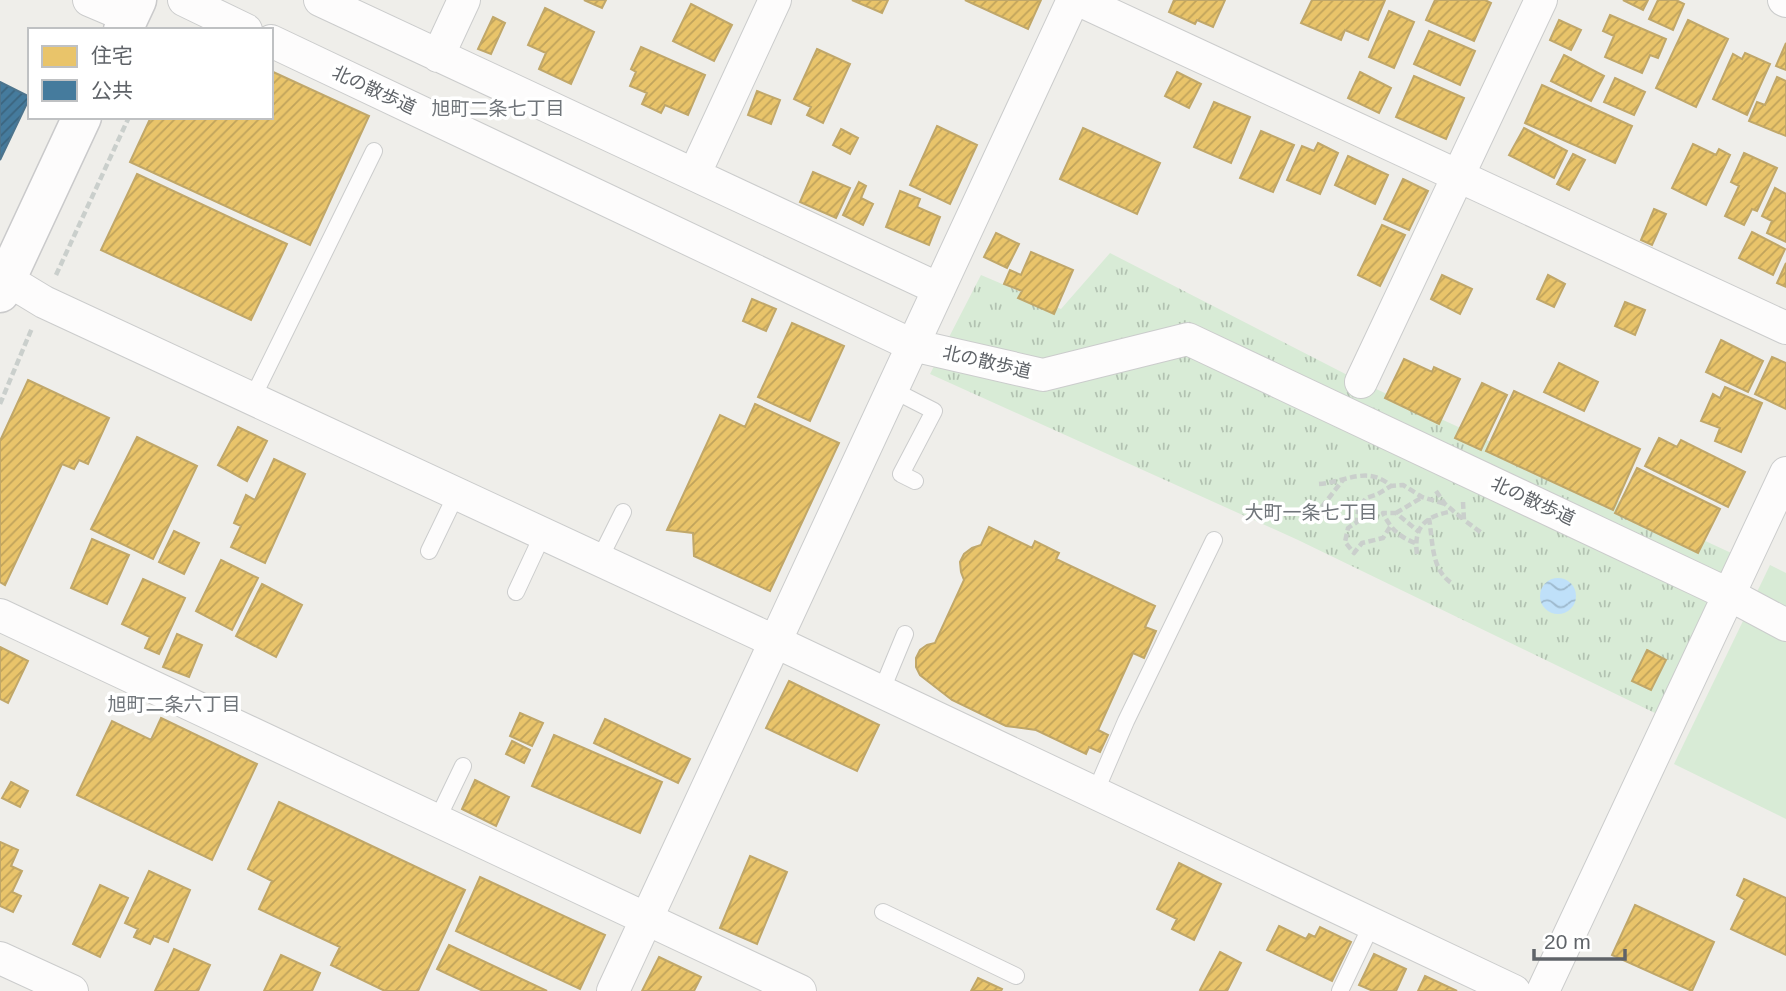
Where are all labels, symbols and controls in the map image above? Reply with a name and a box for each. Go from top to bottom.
legend [28,28,273,119]
text: 住宅 [91,44,133,67]
street label: 北の散歩道 [329,62,419,118]
text: 公共 [91,79,133,102]
district label: 旭町二条七丁目 [431,98,565,119]
street label: 北の散歩道 [941,342,1033,382]
street label: 北の散歩道 [1488,473,1578,529]
district label: 大町一条七丁目 [1244,502,1378,523]
district label: 旭町二条六丁目 [107,694,241,715]
scale bar [1534,918,1625,962]
text: 20 m [1544,930,1591,953]

